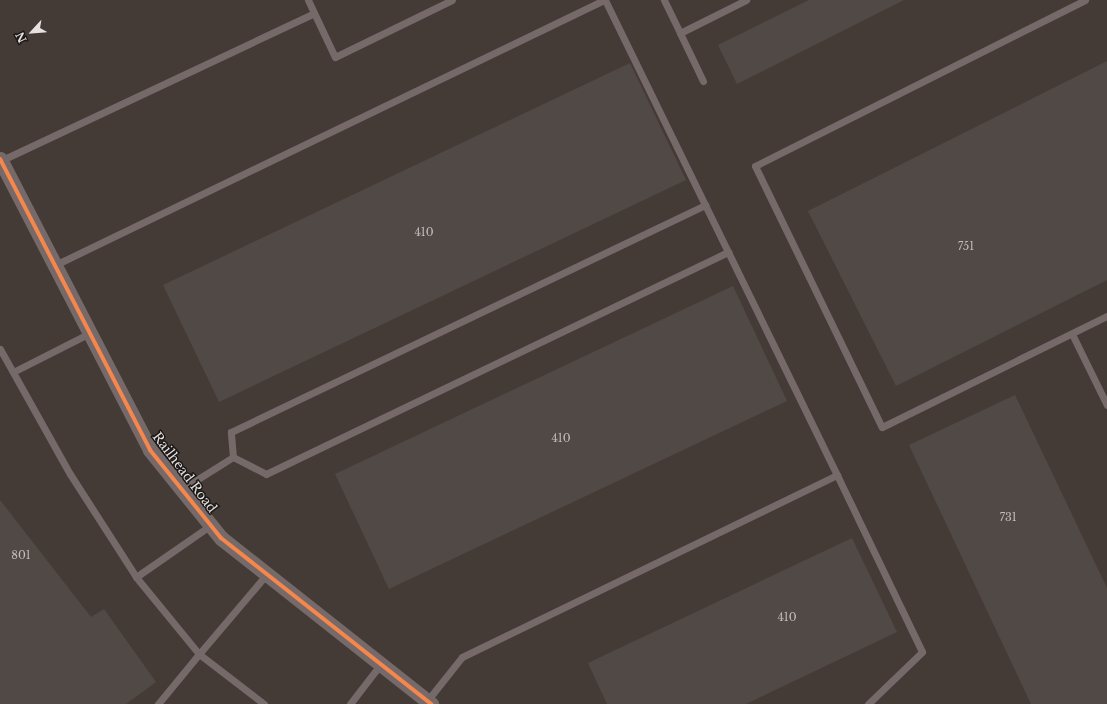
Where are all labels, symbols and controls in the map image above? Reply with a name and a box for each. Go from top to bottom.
north arrow [12,12,52,52]
text: N [13,30,30,45]
house number: 410 [414,225,434,239]
house number: 751 [958,239,974,253]
street label: Railhead Road [149,430,219,516]
house number: 410 [551,431,571,445]
house number: 731 [999,510,1017,524]
house number: 801 [11,548,31,562]
house number: 410 [777,610,797,624]

